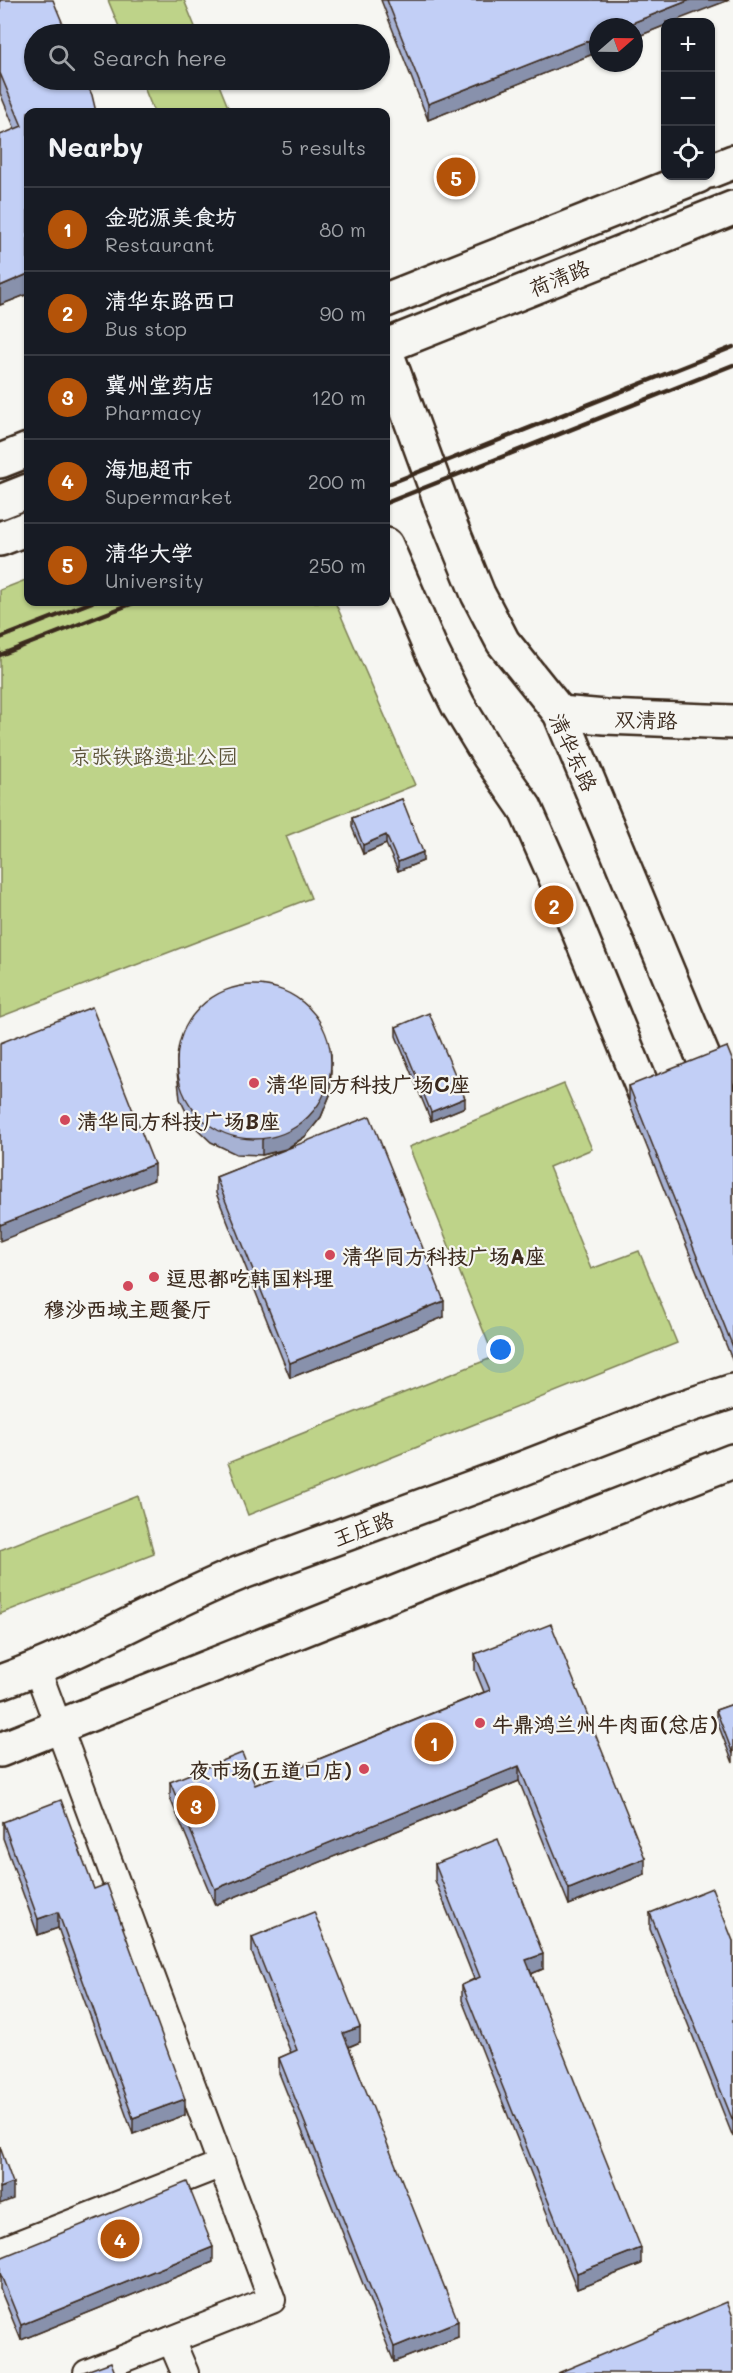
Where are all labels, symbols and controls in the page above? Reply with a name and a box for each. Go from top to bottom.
north arrow [589,18,643,72]
map controls [661,18,715,180]
button: + [661,18,715,72]
search box [24,24,390,90]
icon: search [45,41,78,74]
text: Search here [93,43,227,72]
button: − [661,72,715,126]
button: locate [661,126,715,180]
text: Nearby [48,130,143,164]
text: 5 results [281,134,366,160]
pin: 5 [436,154,476,200]
text: 金驼源美食坊 [105,202,237,231]
text: 1 [63,216,72,242]
text: 80 m [319,216,366,242]
text: Restaurant [105,231,215,257]
street label: 荷清路 [525,253,593,301]
text: 清华东路西口 [105,286,237,315]
text: 2 [62,300,73,326]
text: 90 m [320,300,366,326]
text: Bus stop [105,315,187,341]
text: 冀州堂药店 [105,370,215,399]
text: 3 [62,384,74,410]
text: 120 m [311,384,366,410]
text: Pharmacy [105,399,202,425]
text: 海旭超市 [105,454,193,483]
text: 4 [61,468,74,494]
text: 200 m [308,468,366,494]
text: Supermarket [105,483,232,509]
text: 清华大学 [105,538,193,567]
text: 5 [62,552,73,578]
text: 250 m [309,552,366,578]
text: University [105,567,204,593]
street label: 双清路 [614,704,678,734]
street label: 清华东路 [544,708,604,796]
park label: 京张铁路遗址公园 [70,742,238,769]
pin: 2 [534,882,574,928]
place label: 清华同方科技广场C座 [266,1070,471,1097]
marker: 清华同方科技广场C座 [247,1076,261,1090]
place label: 清华同方科技广场B座 [77,1107,280,1134]
marker: 清华同方科技广场B座 [58,1113,72,1127]
place label: 清华同方科技广场A座 [342,1242,546,1269]
marker: 清华同方科技广场A座 [323,1248,337,1262]
place label: 逗思都吃韩国料理 [166,1264,334,1291]
marker: 逗思都吃韩国料理 [147,1270,161,1284]
marker: 穆沙西域主题餐厅 [121,1279,135,1293]
place label: 穆沙西域主题餐厅 [44,1295,212,1322]
your location [486,1335,515,1364]
street label: 王庄路 [329,1505,397,1551]
place label: 牛鼎鸿兰州牛肉面(总店) [492,1710,718,1737]
marker: 牛鼎鸿兰州牛肉面(总店) [473,1716,487,1730]
pin: 1 [414,1720,454,1764]
place label: 夜市场(五道口店) [189,1756,352,1783]
marker: 夜市场(五道口店) [357,1762,371,1776]
pin: 3 [176,1782,216,1828]
pin: 4 [100,2216,140,2262]

